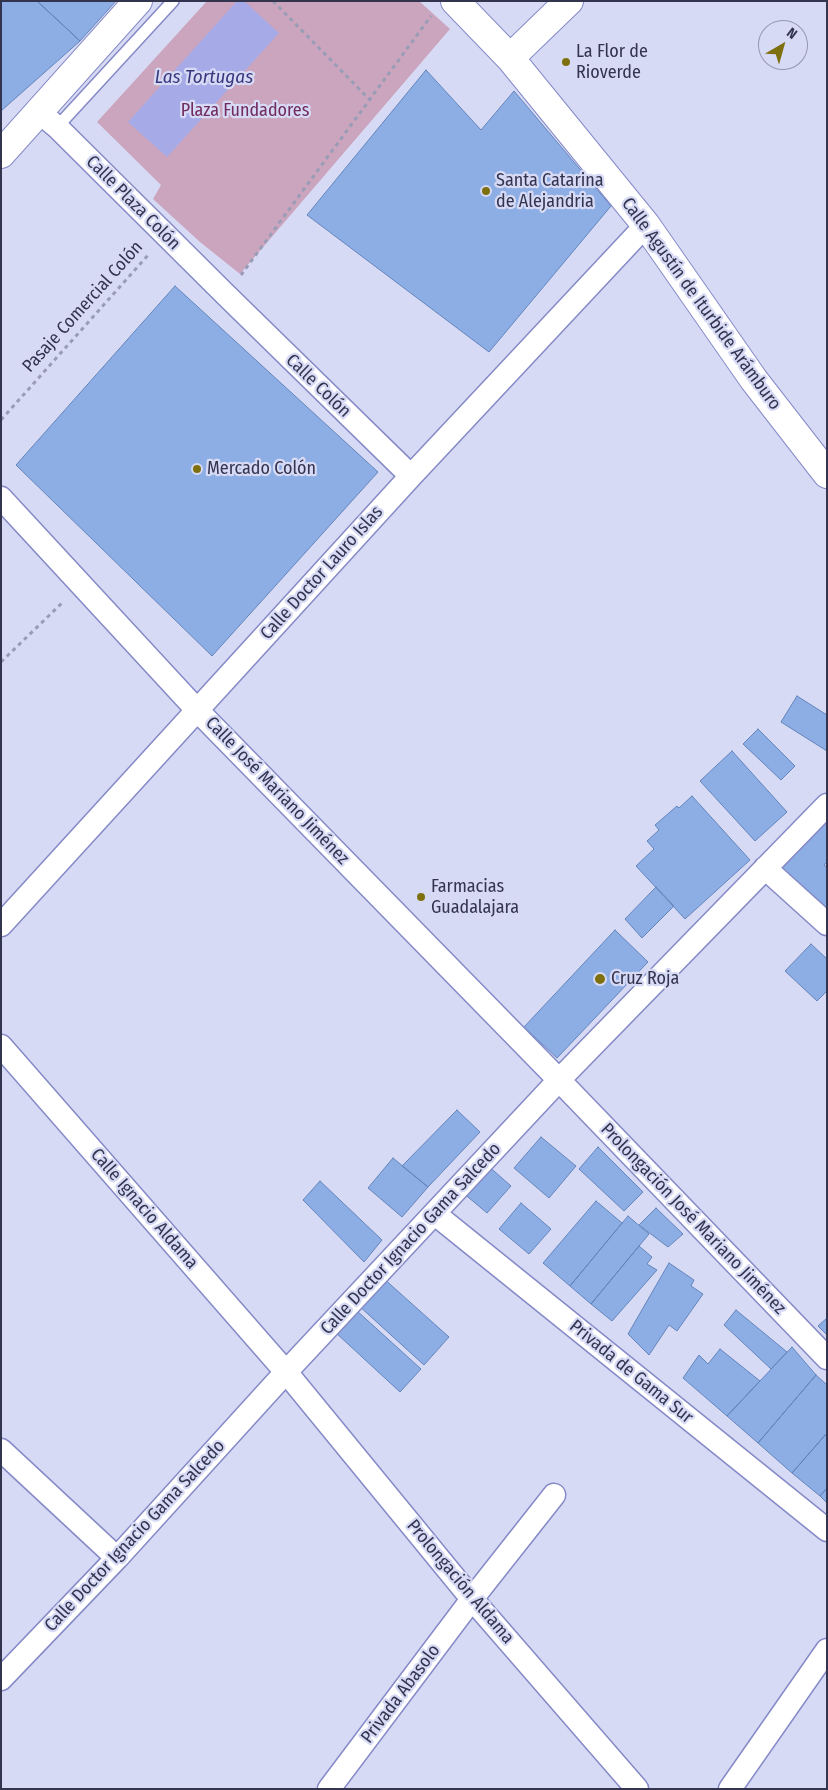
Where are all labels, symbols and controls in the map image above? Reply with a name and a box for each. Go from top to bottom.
north arrow [758,20,808,70]
text: N [783,24,800,43]
place label: La Flor de Rioverde [576,41,648,84]
marker: La Flor de Rioverde [560,56,572,68]
water label: Las Tortugas [155,67,253,89]
park label: Plaza Fundadores [181,100,309,122]
street label: Calle Plaza Colón [81,151,185,255]
place label: Santa Catarina de Alejandria [496,170,604,212]
marker: Santa Catarina de Alejandria [480,185,492,197]
street label: Calle Agustín de Iturbide Arámburo [617,194,785,414]
street label: Pasaje Comercial Colón [18,237,148,377]
street label: Calle Colón [281,350,355,422]
place label: Mercado Colón [207,458,316,480]
marker: Mercado Colón [191,463,203,475]
street label: Calle Doctor Lauro Islas [256,502,388,644]
street label: Calle José Mariano Jiménez [201,713,353,869]
place label: Farmacias Guadalajara [431,876,519,919]
marker: Farmacias Guadalajara [415,891,427,903]
place label: Cruz Roja [611,968,679,990]
marker: Cruz Roja [593,972,607,986]
street label: Prolongación José Mariano Jiménez [596,1119,790,1319]
street label: Calle Doctor Ignacio Gama Salcedo [316,1139,506,1339]
street label: Calle Ignacio Aldama [86,1144,202,1274]
street label: Privada de Gama Sur [565,1316,697,1428]
street label: Calle Doctor Ignacio Gama Salcedo [40,1436,230,1636]
street label: Prolongación Aldama [402,1515,518,1649]
street label: Privada Abasolo [357,1640,445,1748]

